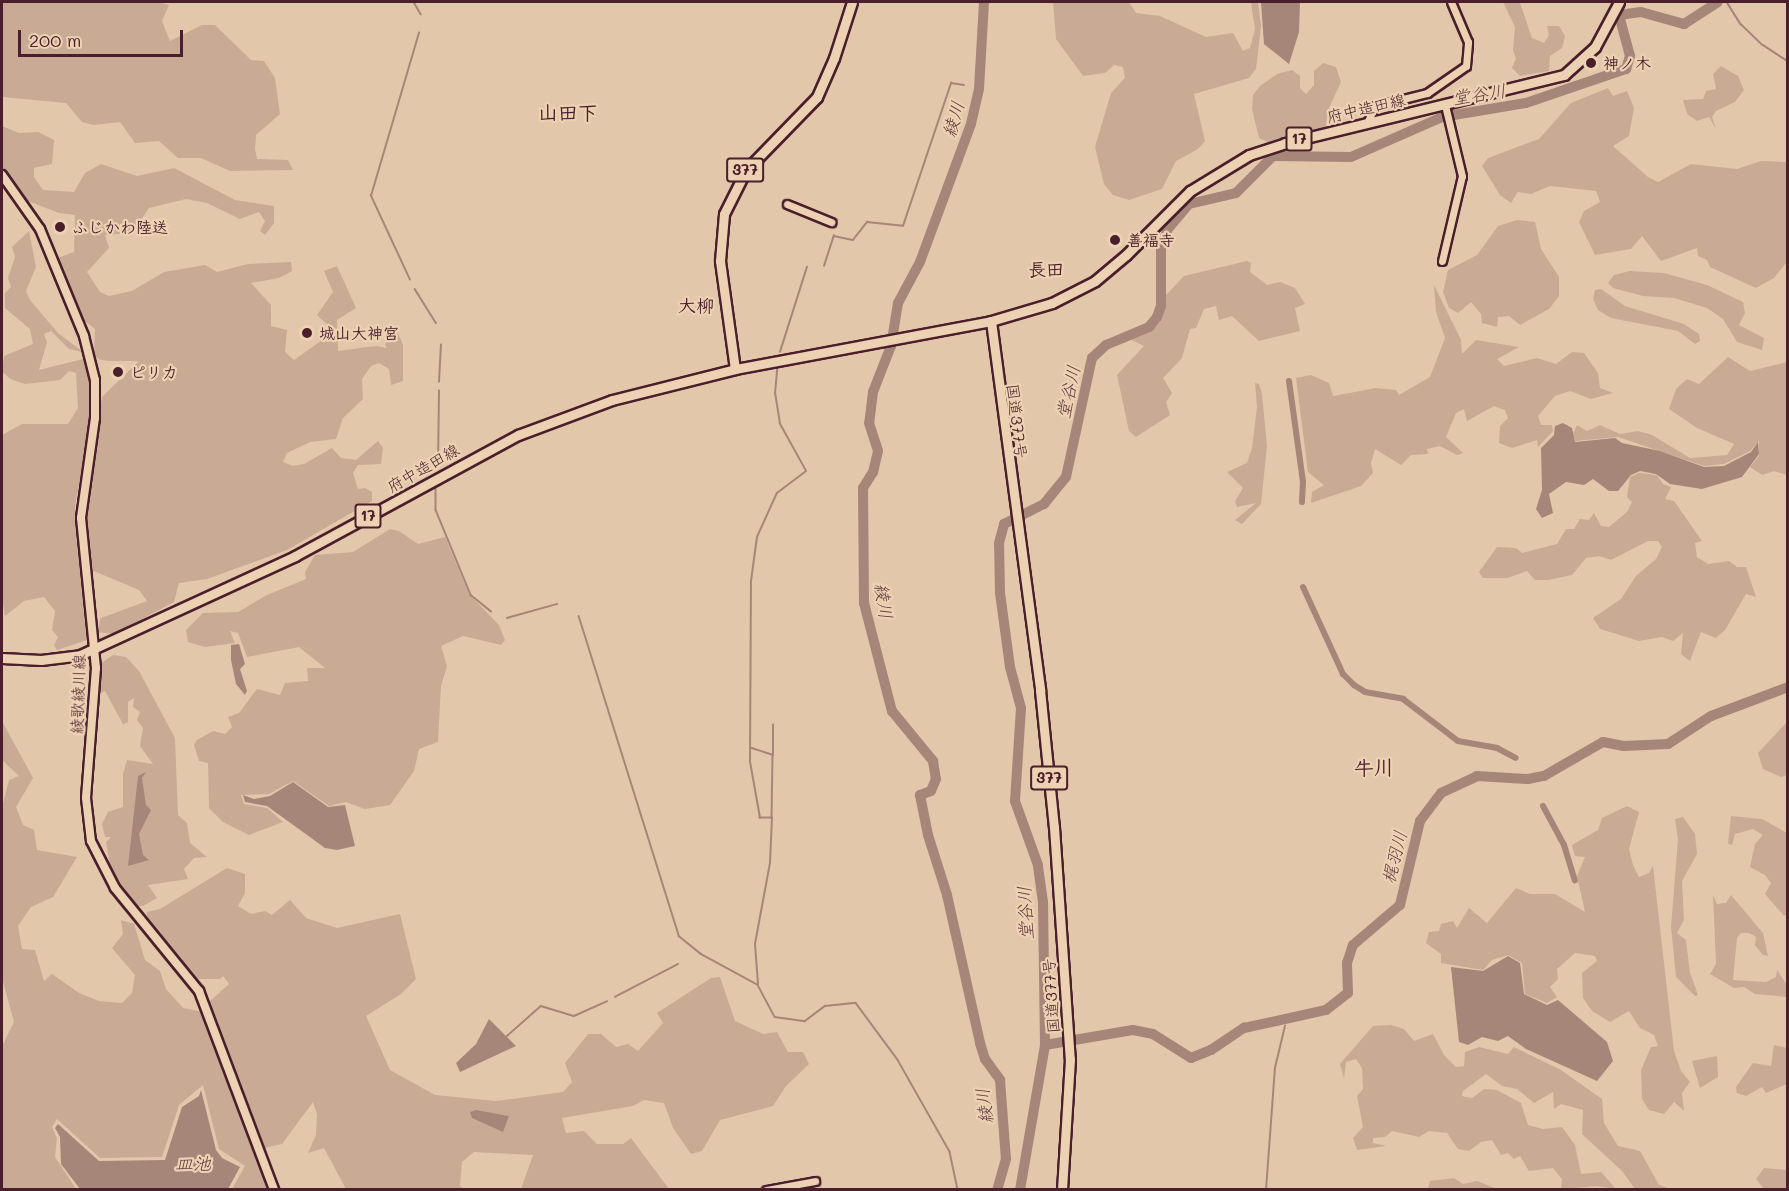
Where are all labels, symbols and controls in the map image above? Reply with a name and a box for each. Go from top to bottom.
scale bar [21,18,186,56]
text: 200 m [29,28,81,52]
place label: 神ノ木 [1603,53,1651,73]
marker: 神ノ木 [1584,56,1598,70]
water label: 堂谷川 [1451,79,1507,109]
street label: 府中造田線 [1325,90,1407,126]
water label: 綾川 [938,99,968,139]
district label: 山田下 [538,100,598,124]
road number: 17 [1286,127,1312,151]
road number: 377 [726,158,764,182]
place label: ふじかわ陸送 [72,217,168,237]
marker: ふじかわ陸送 [53,220,67,234]
place label: 善福寺 [1127,230,1175,250]
marker: 善福寺 [1108,233,1122,247]
district label: 長田 [1028,258,1064,280]
district label: 大柳 [678,294,714,316]
place label: 城山大神宮 [319,323,399,343]
marker: 城山大神宮 [300,326,314,340]
place label: ピリカ [130,362,178,382]
water label: 堂谷川 [1052,363,1084,421]
marker: ピリカ [111,365,125,379]
street label: 国道377号 [1003,383,1031,459]
street label: 府中造田線 [384,440,462,496]
road number: 17 [354,504,382,528]
water label: 綾川 [871,582,897,620]
street label: 綾歌綾川線 [67,654,89,734]
district label: 牛川 [1354,755,1394,779]
road number: 377 [1030,766,1068,790]
water label: 梶羽川 [1377,828,1411,886]
water label: 堂谷川 [1013,885,1037,941]
street label: 国道377号 [1039,958,1063,1034]
water label: 綾川 [971,1087,997,1125]
water label: 皿池 [175,1152,211,1174]

